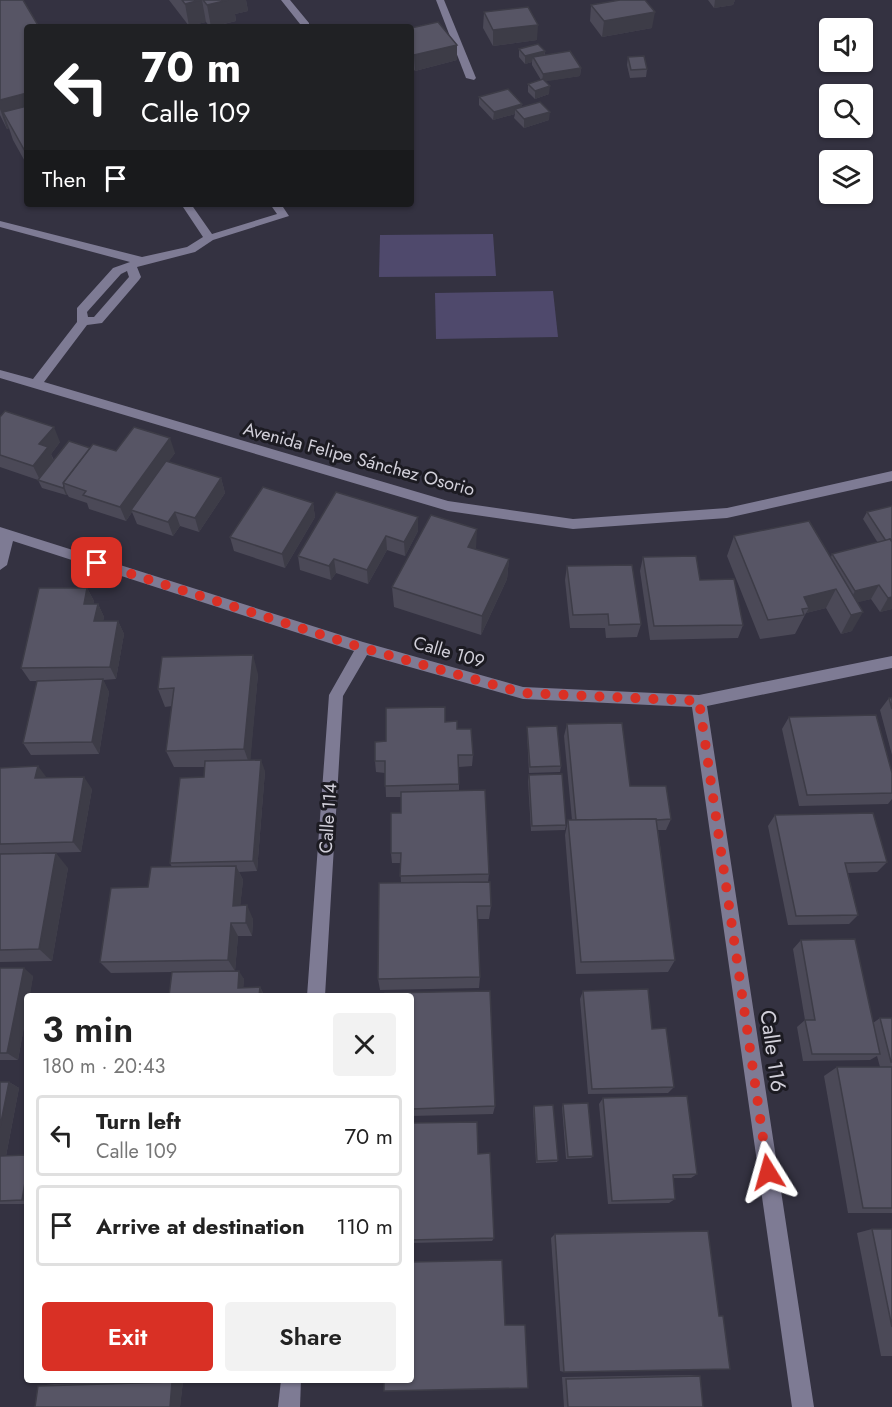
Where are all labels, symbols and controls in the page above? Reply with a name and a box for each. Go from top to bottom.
map controls [819,18,873,204]
button: sound [819,18,873,72]
text: 70 m [141,37,241,98]
icon: left [42,48,120,126]
button: search [819,84,873,138]
text: Calle 109 [141,93,251,132]
button: layers [819,150,873,204]
icon: arrive [99,162,132,195]
text: Then [42,163,87,195]
street label: Avenida Felipe Sánchez Osorio [240,416,478,502]
pin [71,537,122,588]
icon: arrive [80,546,113,579]
street label: Calle 109 [410,629,488,675]
street label: Calle 114 [313,782,343,854]
text: 3 min [42,1003,133,1055]
street label: Calle 116 [752,1008,794,1094]
button: close [333,1013,396,1076]
text: 180 m · 20:43 [42,1052,165,1081]
text: Turn left [96,1105,181,1137]
icon: left [45,1119,78,1152]
text: 70 m [344,1120,393,1152]
text: Calle 109 [96,1137,177,1166]
position arrow [736,1140,800,1204]
icon: arrive [45,1209,78,1242]
text: Arrive at destination [96,1210,305,1242]
text: 110 m [336,1210,393,1242]
button: Exit [42,1302,213,1371]
button: Share [225,1302,396,1371]

